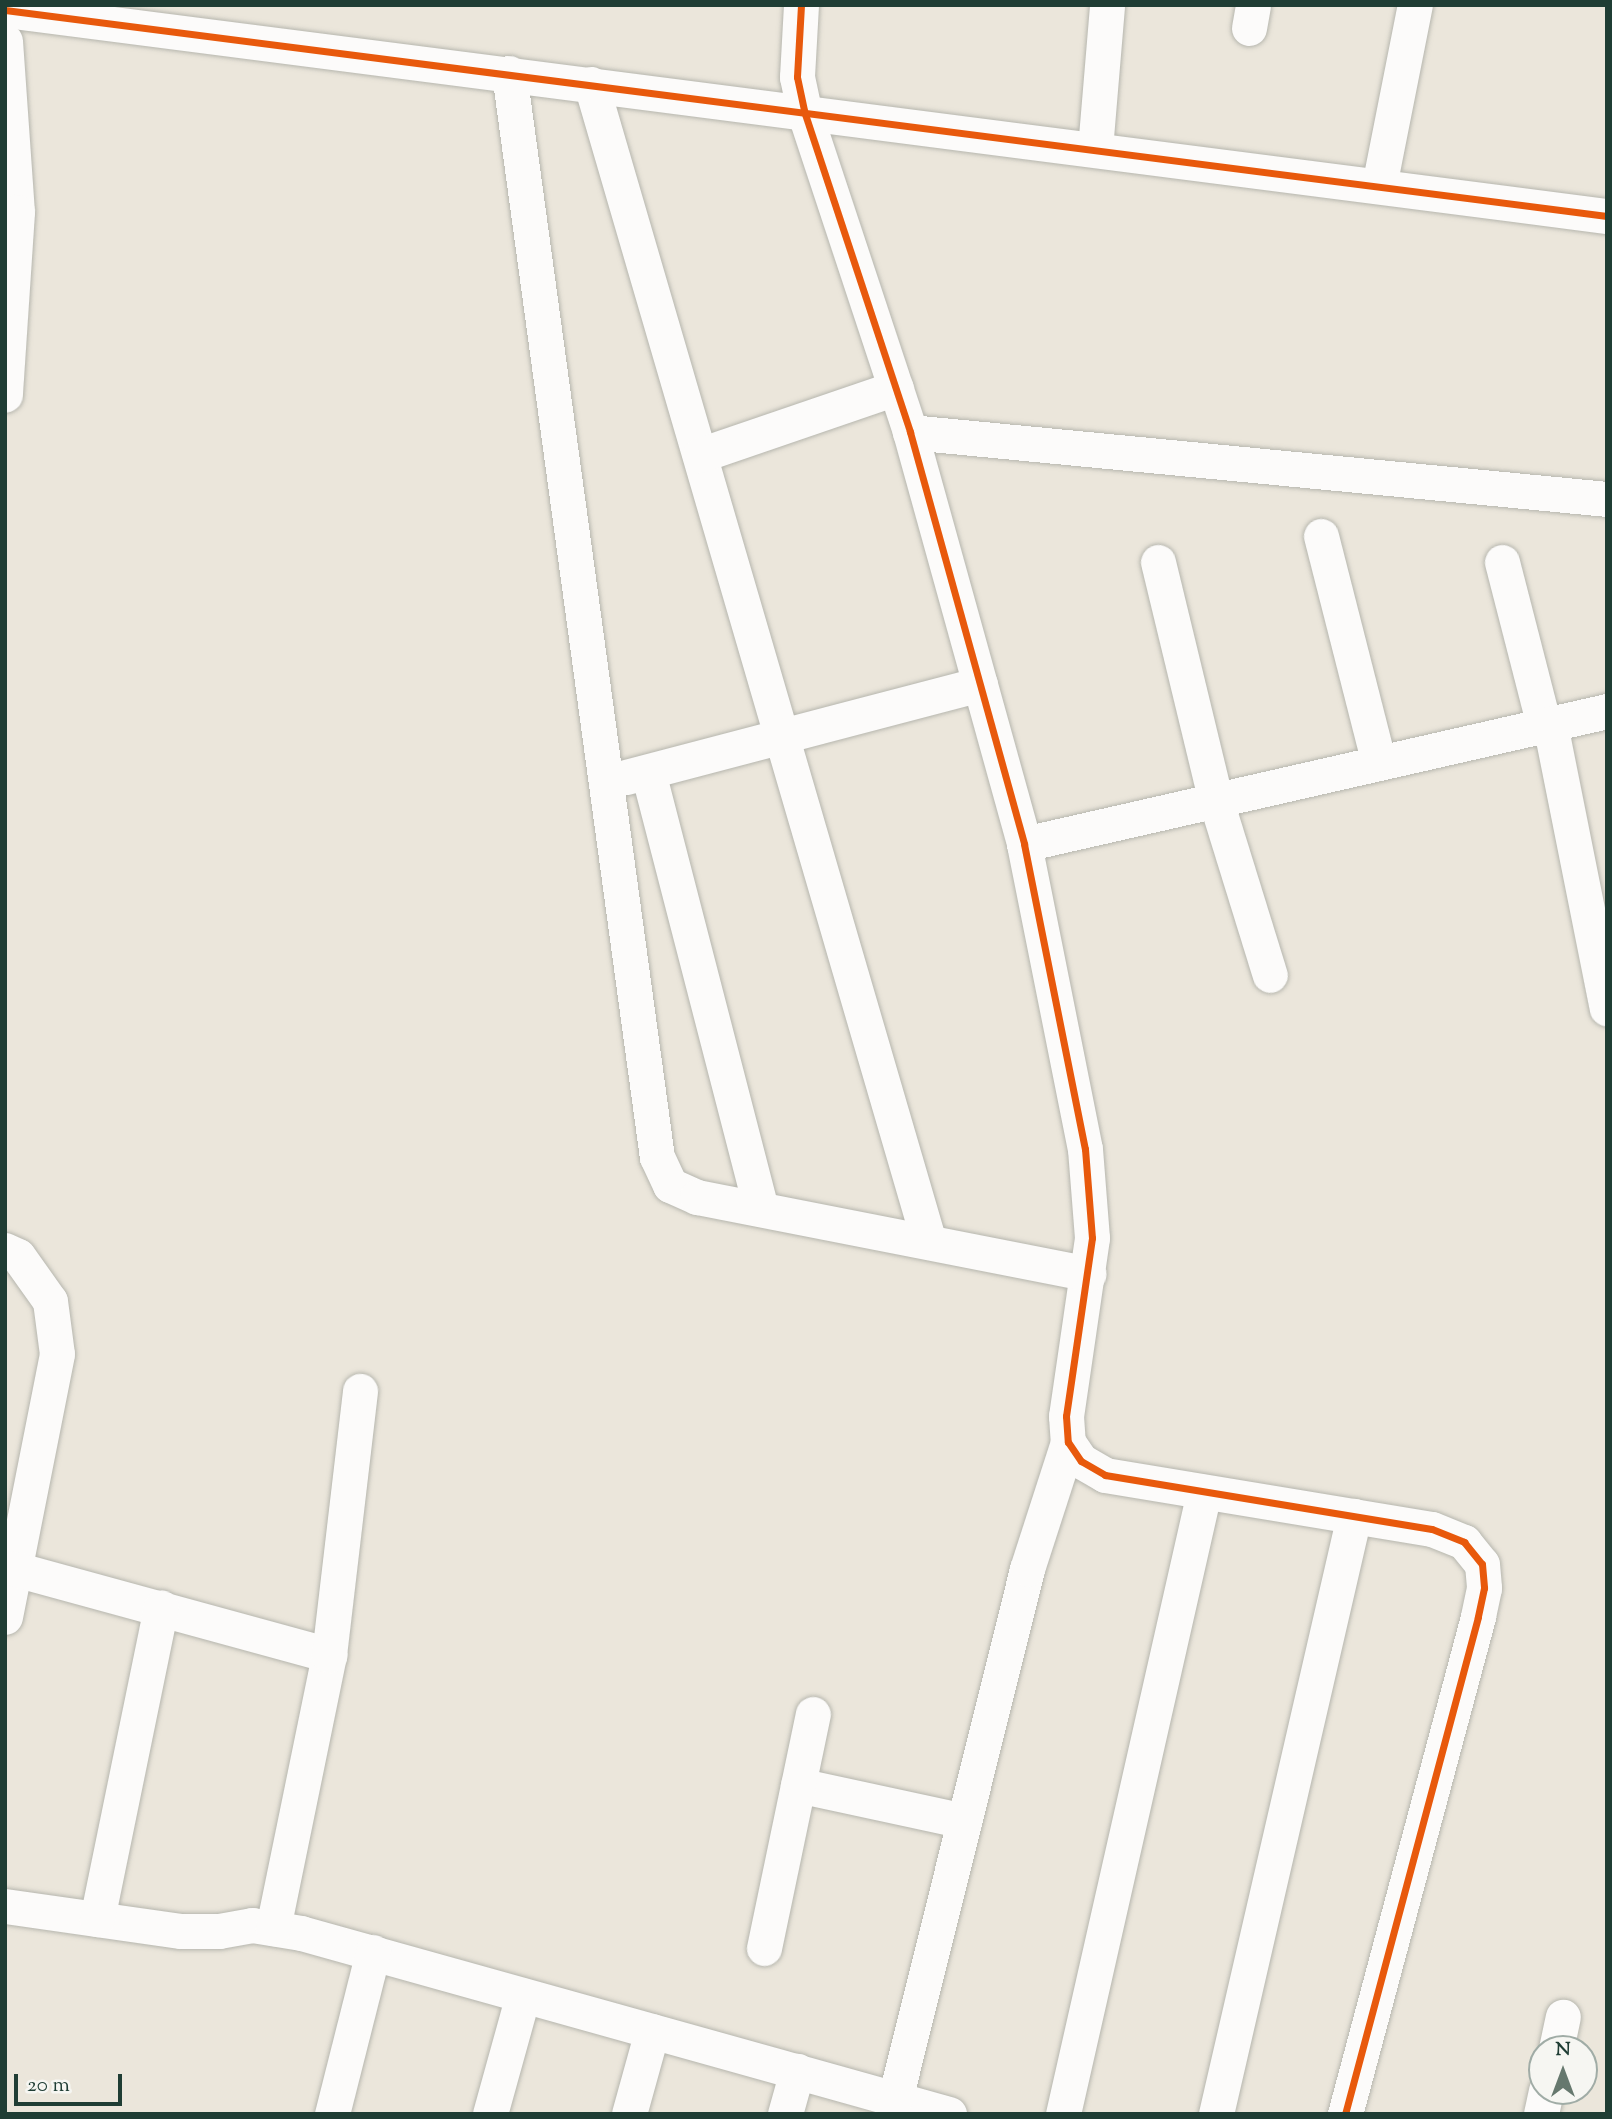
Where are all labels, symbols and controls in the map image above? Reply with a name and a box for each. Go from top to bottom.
north arrow [1528,2035,1598,2105]
text: N [1555,2037,1571,2064]
scale bar [18,2060,126,2104]
text: 20 m [27,2071,70,2101]

